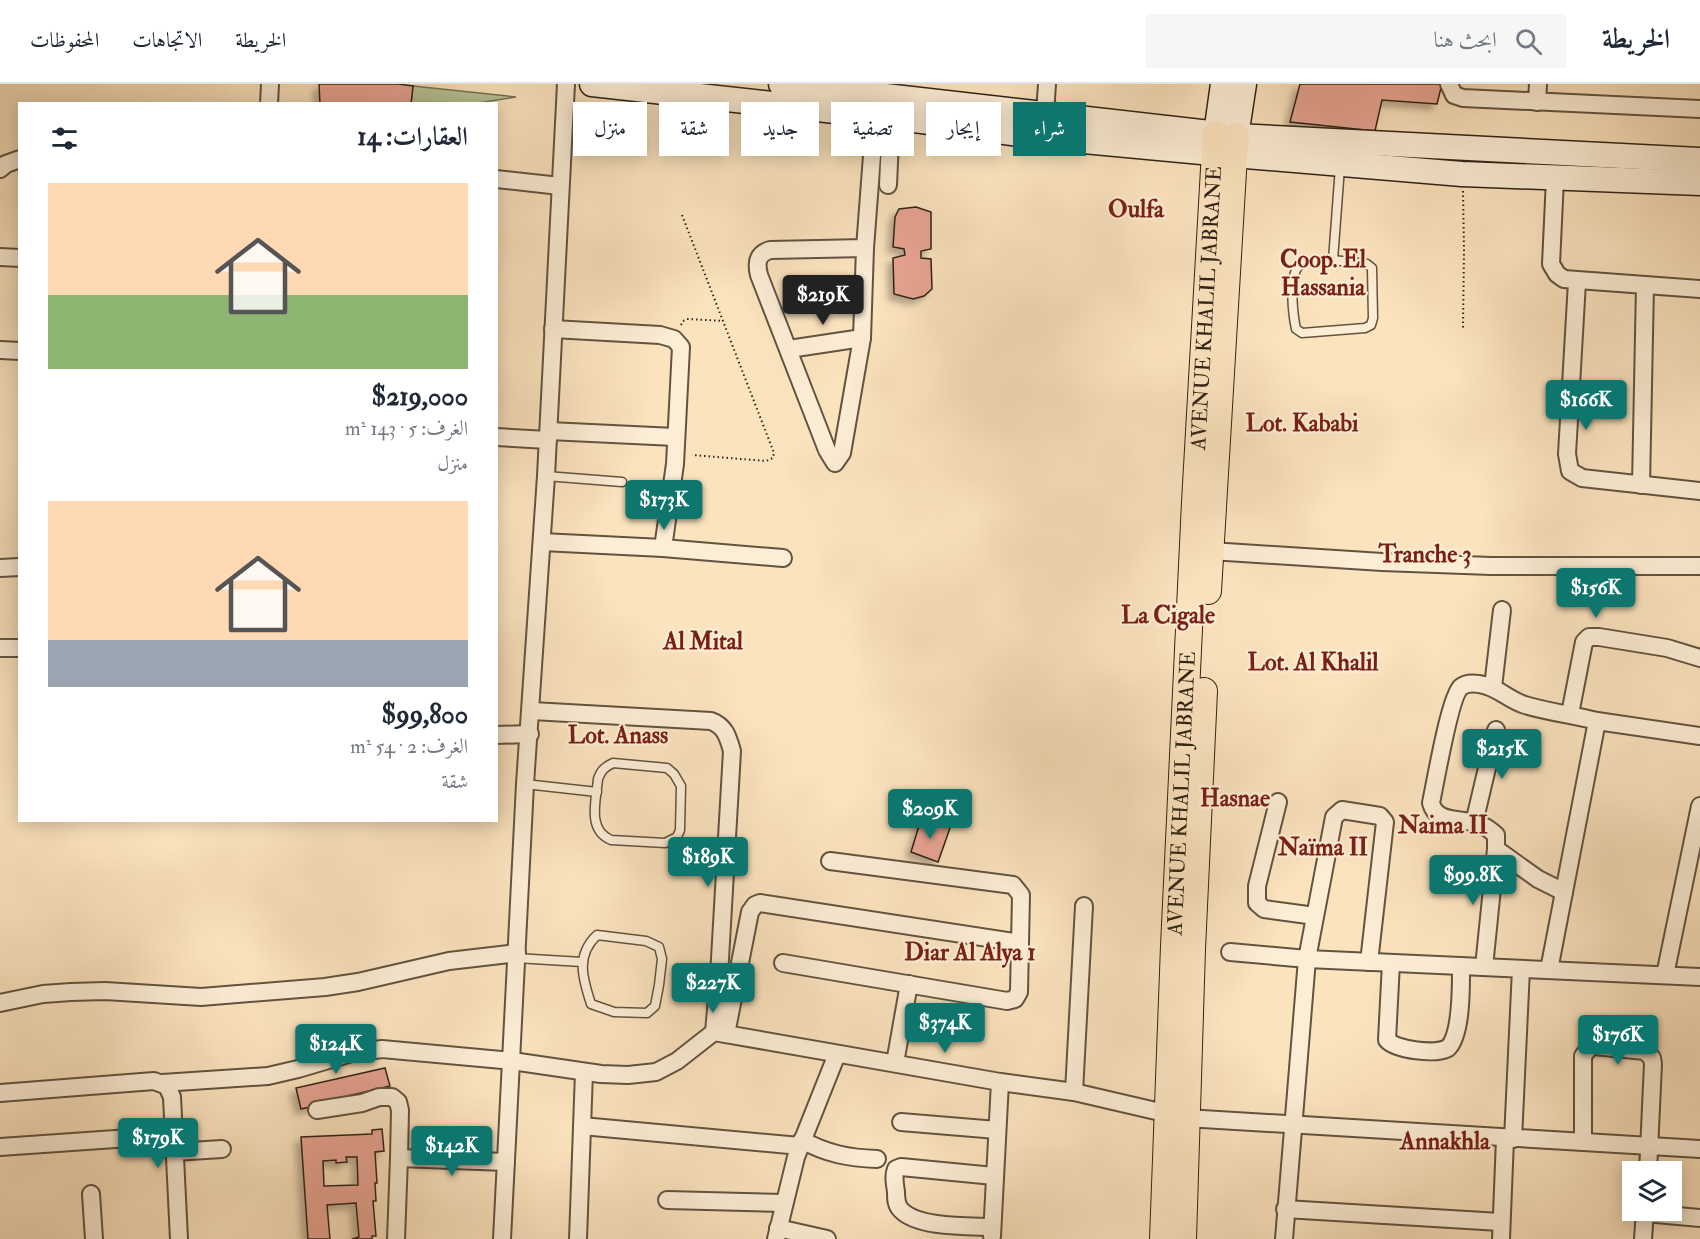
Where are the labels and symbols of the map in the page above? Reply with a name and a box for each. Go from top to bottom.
street label: AVENUE KHALIL JABRANE [1185,165,1228,452]
district label: Oulfa [1108,194,1165,225]
district label: Coop. El Hassania [1280,244,1367,303]
pin: $219K [781,275,865,326]
pin: $166K [1544,380,1628,431]
district label: Lot. Kababi [1246,408,1359,439]
pin: $173K [622,480,706,531]
district label: Tranche 3 [1378,539,1471,570]
pin: $156K [1554,568,1638,619]
district label: La Cigale [1121,600,1215,631]
district label: Al Mital [662,626,744,657]
district label: Lot. Al Khalil [1248,647,1379,678]
street label: AVENUE KHALIL JABRANE [1161,651,1202,937]
district label: Lot. Anass [568,720,668,751]
pin: $215K [1460,729,1544,780]
district label: Hasnae [1200,783,1270,814]
pin: $209K [888,789,972,840]
district label: Naima II [1397,810,1488,841]
district label: Naïma II [1277,832,1368,863]
pin: $189K [666,837,750,888]
pin: $99.8K [1424,855,1522,906]
district label: Diar Al Alya 1 [904,937,1036,968]
pin: $227K [671,963,755,1014]
pin: $374K [903,1003,987,1054]
pin: $176K [1576,1015,1660,1066]
pin: $124K [294,1024,378,1075]
pin: $179K [116,1118,200,1169]
pin: $142K [410,1126,494,1177]
district label: Annakhla [1399,1126,1491,1157]

